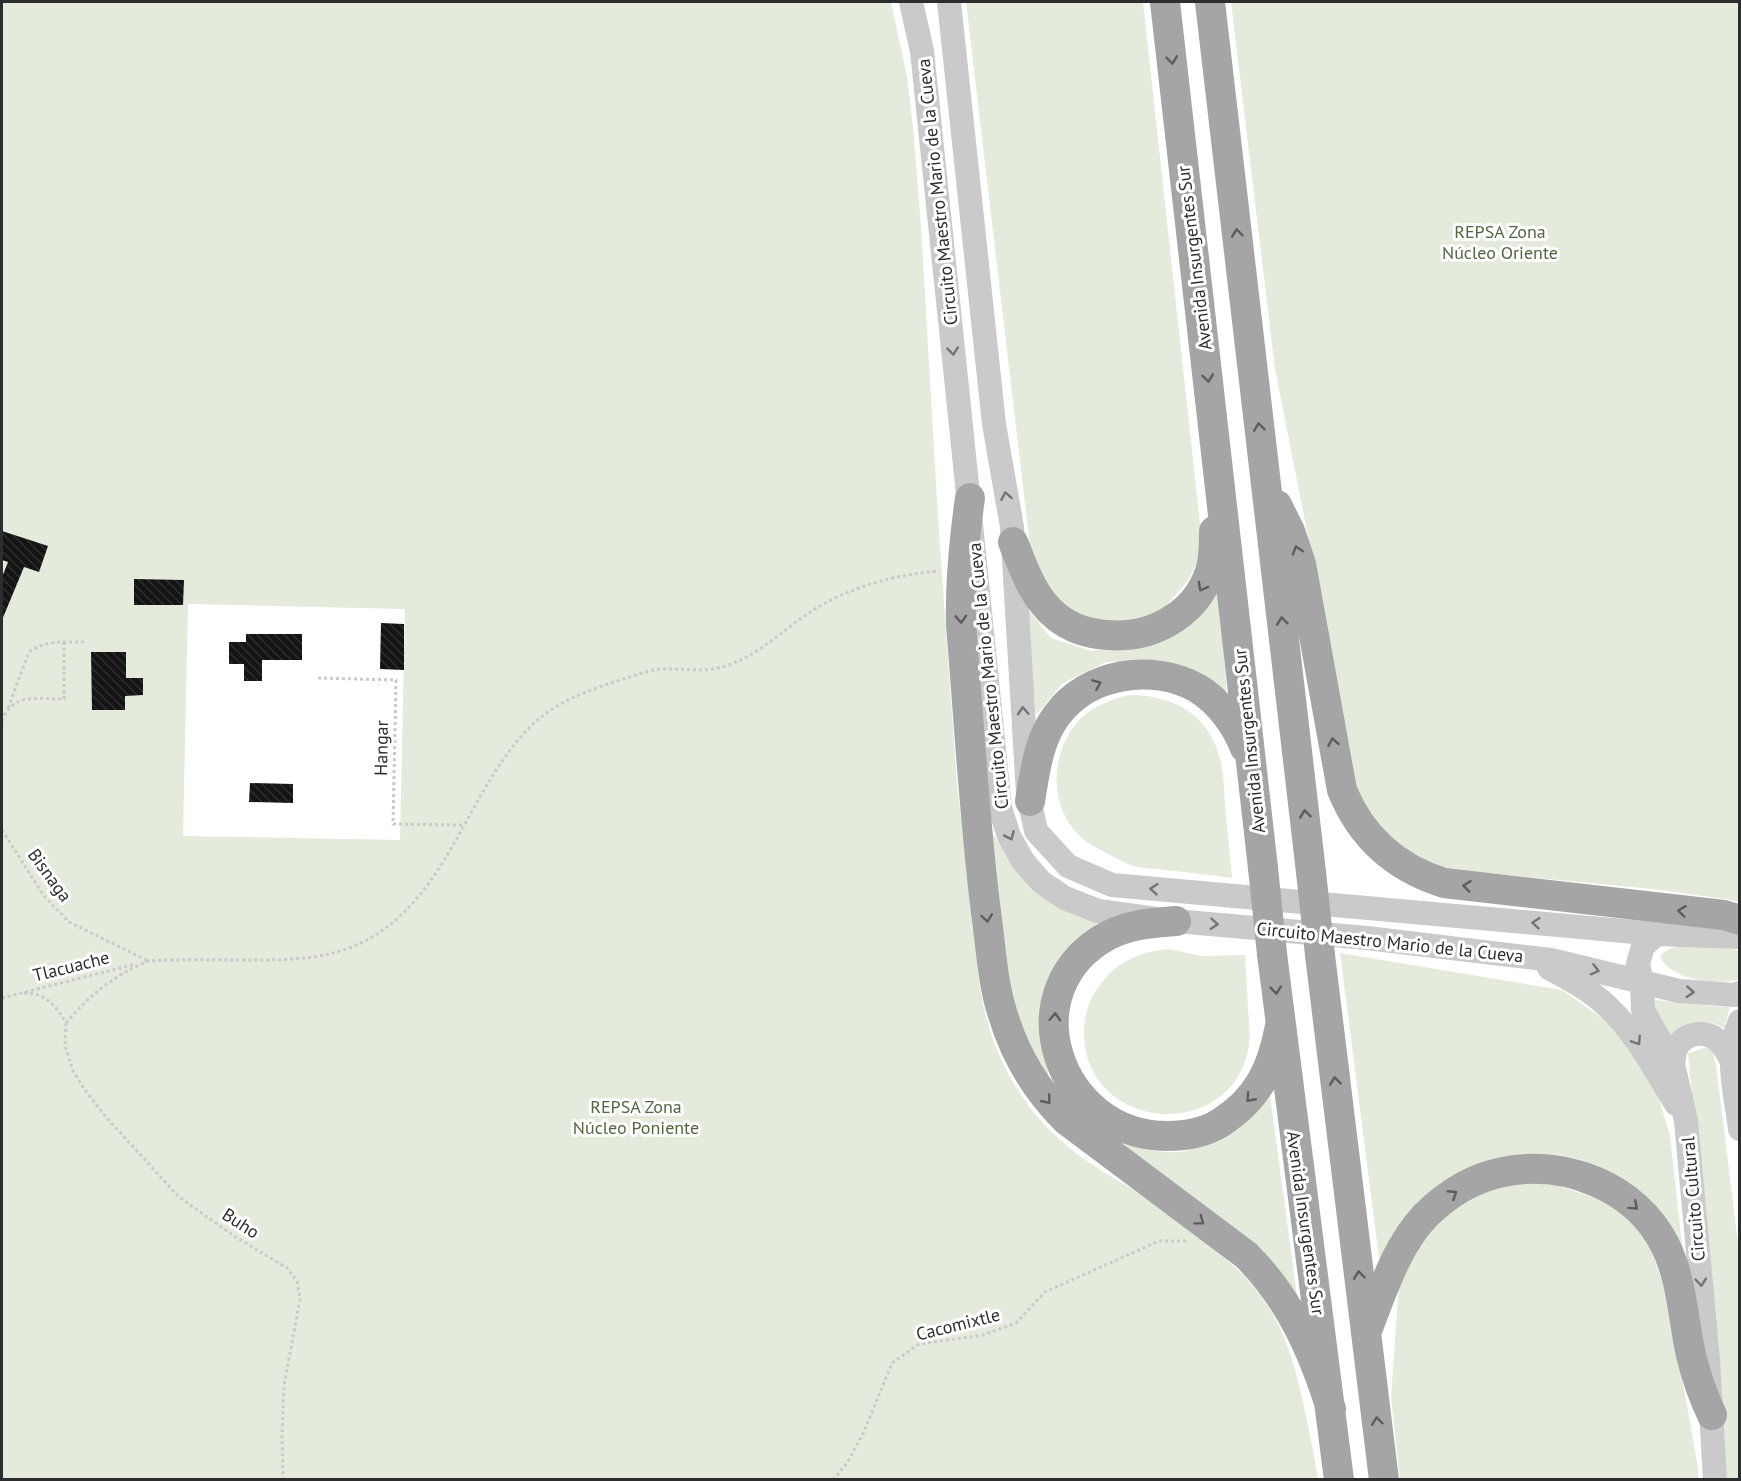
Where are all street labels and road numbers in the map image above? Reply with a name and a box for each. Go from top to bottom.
street label: Circuito Maestro Mario de la Cueva [912,58,962,326]
street label: Avenida Insurgentes Sur [1171,165,1217,351]
street label: Circuito Maestro Mario de la Cueva [963,542,1013,810]
street label: Avenida Insurgentes Sur [1228,648,1270,834]
street label: Hangar [369,720,393,776]
street label: Bisnaga [23,844,77,906]
street label: Circuito Maestro Mario de la Cueva [1256,917,1524,967]
street label: Tlacuache [30,945,112,987]
street label: Avenida Insurgentes Sur [1282,1130,1330,1316]
street label: Circuito Cultural [1676,1135,1710,1262]
street label: Buho [218,1203,264,1243]
street label: Cacomixtle [914,1303,1002,1345]

